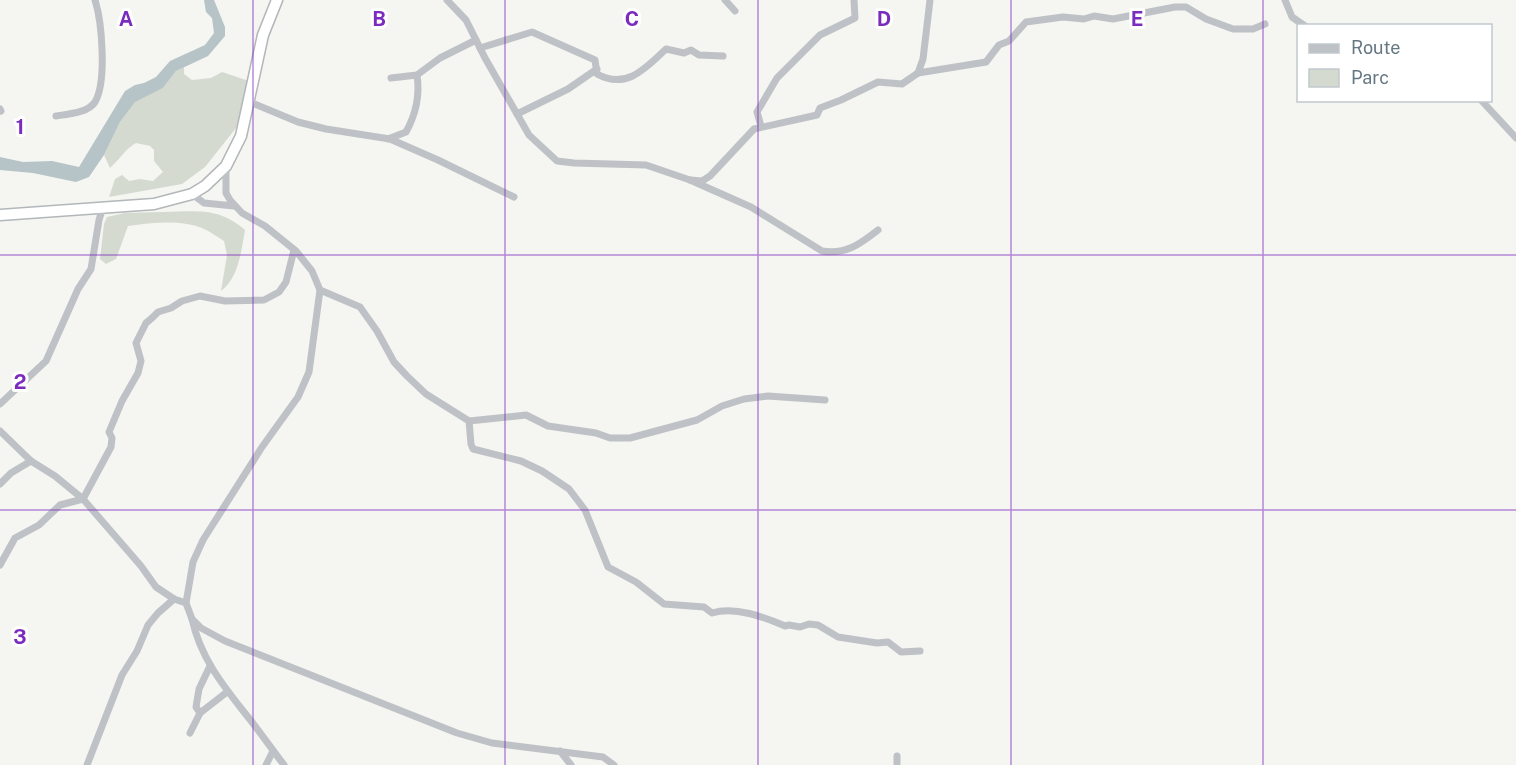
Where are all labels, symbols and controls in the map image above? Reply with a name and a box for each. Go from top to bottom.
text: A [119,7,133,31]
text: B [372,7,386,31]
text: C [625,7,639,31]
text: D [877,7,891,31]
text: E [1131,7,1143,31]
legend [1297,24,1492,102]
text: Route [1351,37,1400,58]
text: Parc [1351,67,1389,88]
text: 1 [16,115,24,139]
text: 2 [14,370,26,394]
text: 3 [13,625,27,649]

